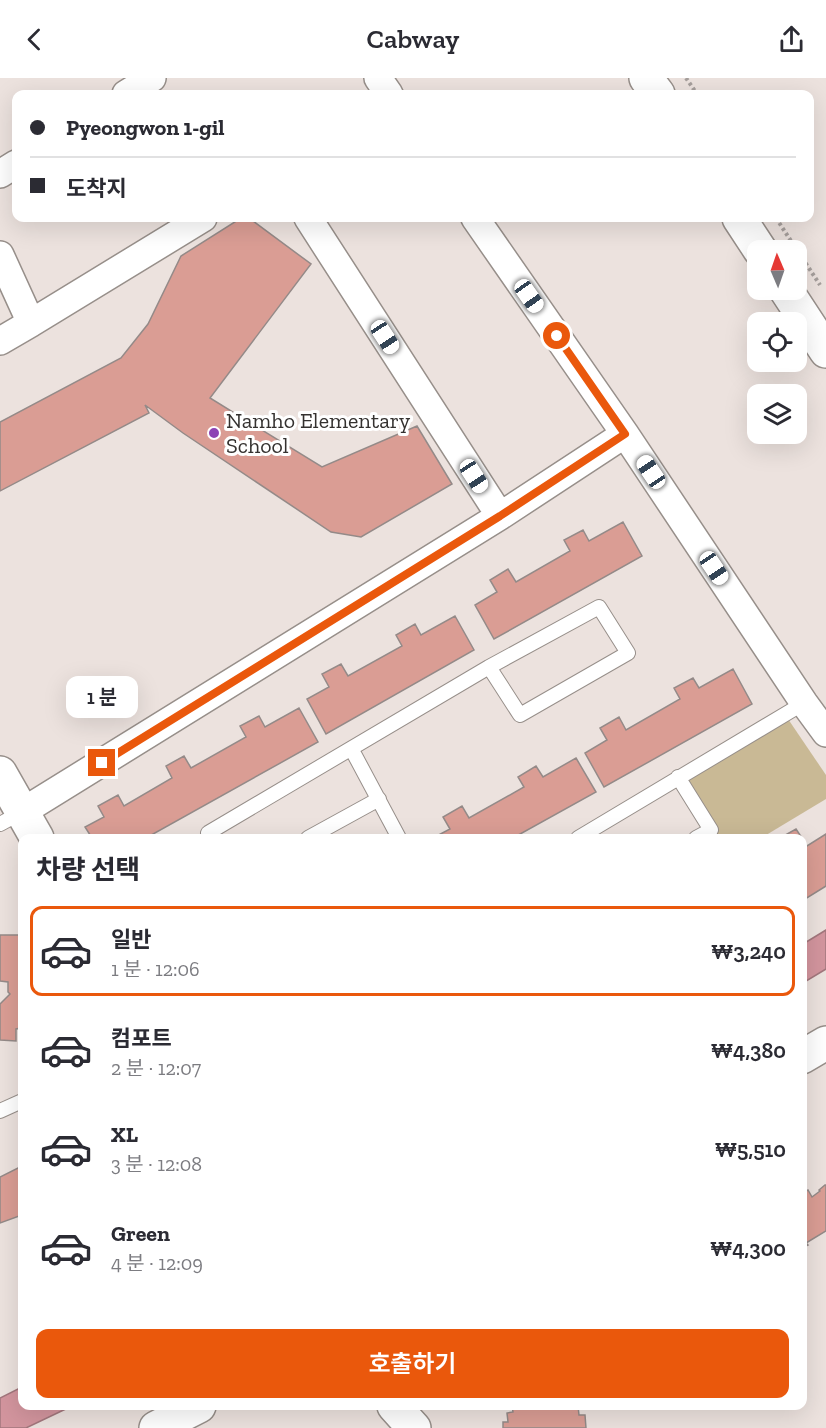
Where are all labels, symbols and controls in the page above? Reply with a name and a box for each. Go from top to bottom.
icon: back [18,23,51,56]
text: Cabway [367,23,459,55]
icon: share [775,23,808,56]
text: Pyeongwon 1-gil [66,114,225,141]
text: 도착지 [66,175,127,202]
north arrow [747,240,807,300]
map controls [747,240,807,444]
car [511,276,547,316]
button: locate [747,312,807,372]
car [368,317,402,357]
route start [543,322,570,349]
button: layers [747,384,807,444]
place label: Namho Elementary School [226,407,411,459]
marker: Namho Elementary School [207,426,221,440]
car [633,452,669,492]
car [457,456,491,496]
car [696,548,732,588]
callout: 1 분 [66,676,138,718]
text: 1 분 [87,685,117,709]
route end [88,749,115,776]
text: 차량 선택 [36,854,140,886]
icon: car [39,924,93,978]
text: 일반 [111,926,151,953]
text: ₩3,240 [711,938,786,965]
text: 1 분 · 12:06 [111,957,200,981]
icon: car [39,1023,93,1077]
text: 컴포트 [111,1025,172,1052]
text: ₩4,380 [711,1037,786,1064]
text: 2 분 · 12:07 [111,1056,201,1080]
text: XL [111,1121,138,1148]
icon: car [39,1122,93,1176]
text: ₩5,510 [715,1136,786,1163]
text: 3 분 · 12:08 [111,1152,202,1176]
text: Green [111,1220,170,1247]
icon: car [39,1221,93,1275]
text: ₩4,300 [710,1235,786,1262]
text: 4 분 · 12:09 [111,1251,203,1275]
button: 호출하기 [36,1329,789,1398]

